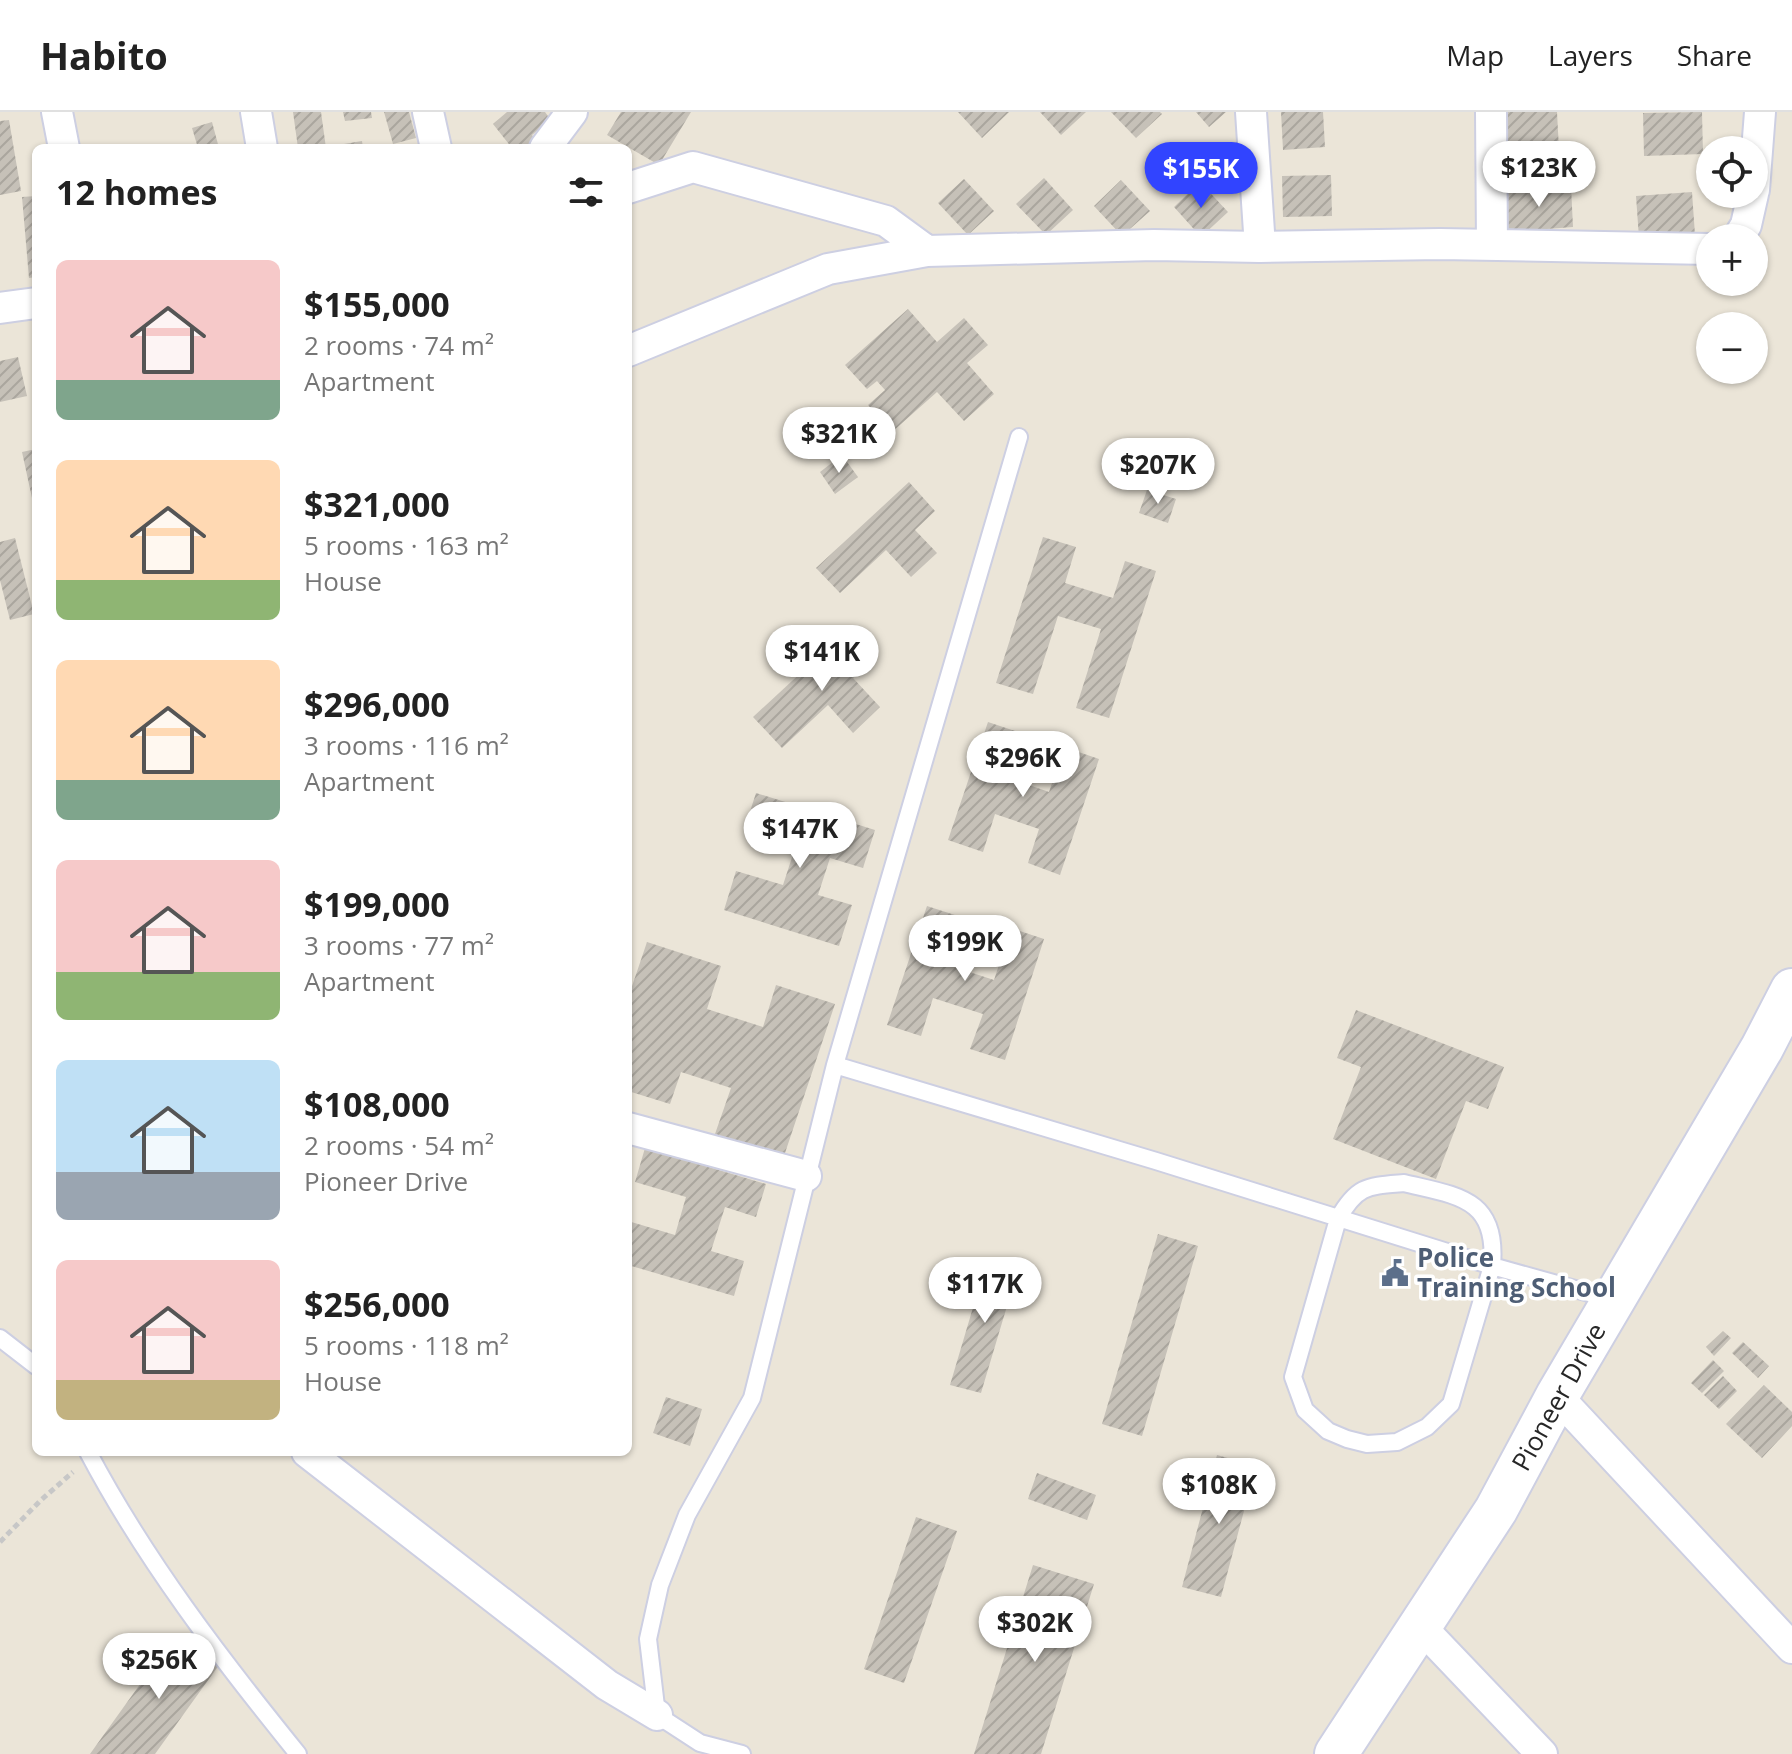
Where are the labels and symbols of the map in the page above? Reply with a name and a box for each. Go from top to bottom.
pin: $123K [1483,141,1595,209]
pin: $155K [1145,142,1257,210]
pin: $321K [783,407,895,475]
pin: $207K [1102,438,1214,506]
pin: $141K [766,625,878,693]
pin: $296K [967,731,1079,799]
pin: $147K [744,802,856,870]
pin: $199K [909,915,1021,983]
place label: Police Training School [1417,1239,1616,1305]
pin: $117K [929,1257,1041,1325]
public building icon: Police Training School [1380,1258,1410,1288]
street label: Pioneer Drive [1503,1316,1614,1477]
pin: $108K [1163,1458,1275,1526]
pin: $302K [979,1596,1091,1664]
pin: $256K [103,1633,215,1701]

